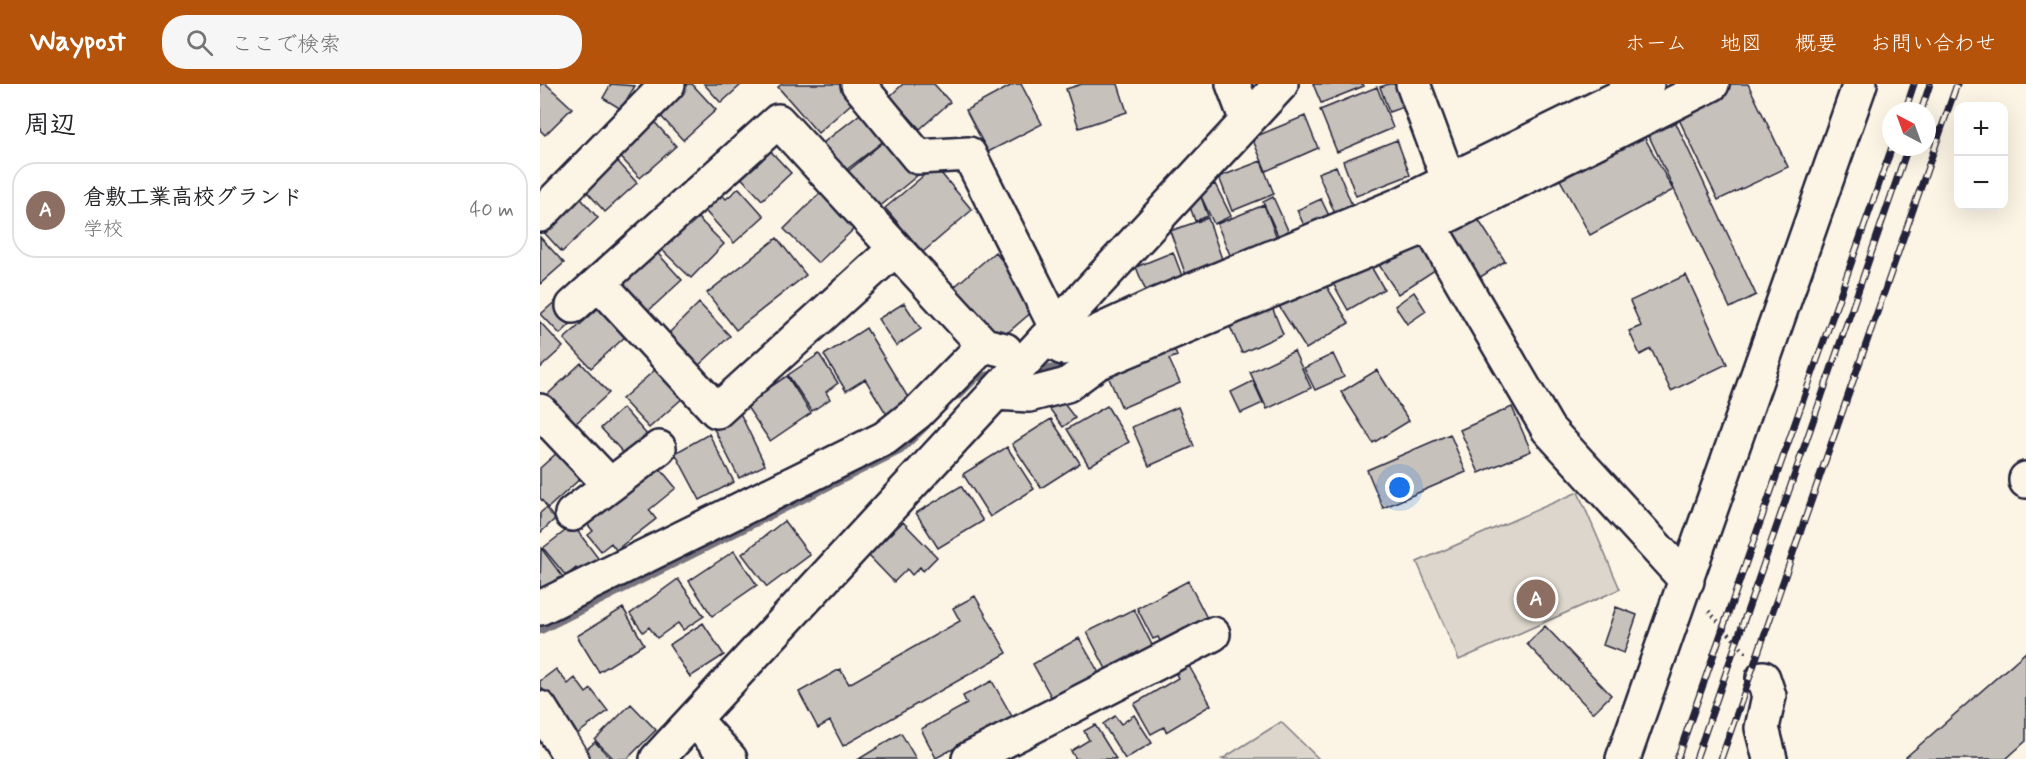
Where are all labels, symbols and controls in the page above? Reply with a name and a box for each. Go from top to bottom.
search box [162,15,582,69]
text: Waypost [30,24,126,61]
icon: search [183,26,216,59]
text: ホーム [1625,30,1687,58]
text: 地図 [1720,30,1762,58]
text: 概要 [1795,30,1837,58]
text: お問い合わせ [1870,30,1996,58]
text: ここで検索 [231,31,341,59]
north arrow [1882,102,1936,156]
map controls [1954,102,2008,210]
button: + [1954,102,2008,156]
text: 周辺 [24,109,76,143]
button: − [1954,156,2008,210]
text: 倉敷工業高校グランド [83,184,303,212]
text: A [39,197,52,224]
text: 40 m [470,197,514,224]
text: 学校 [83,216,123,243]
your location [1385,473,1414,502]
pin: A [1516,576,1556,622]

